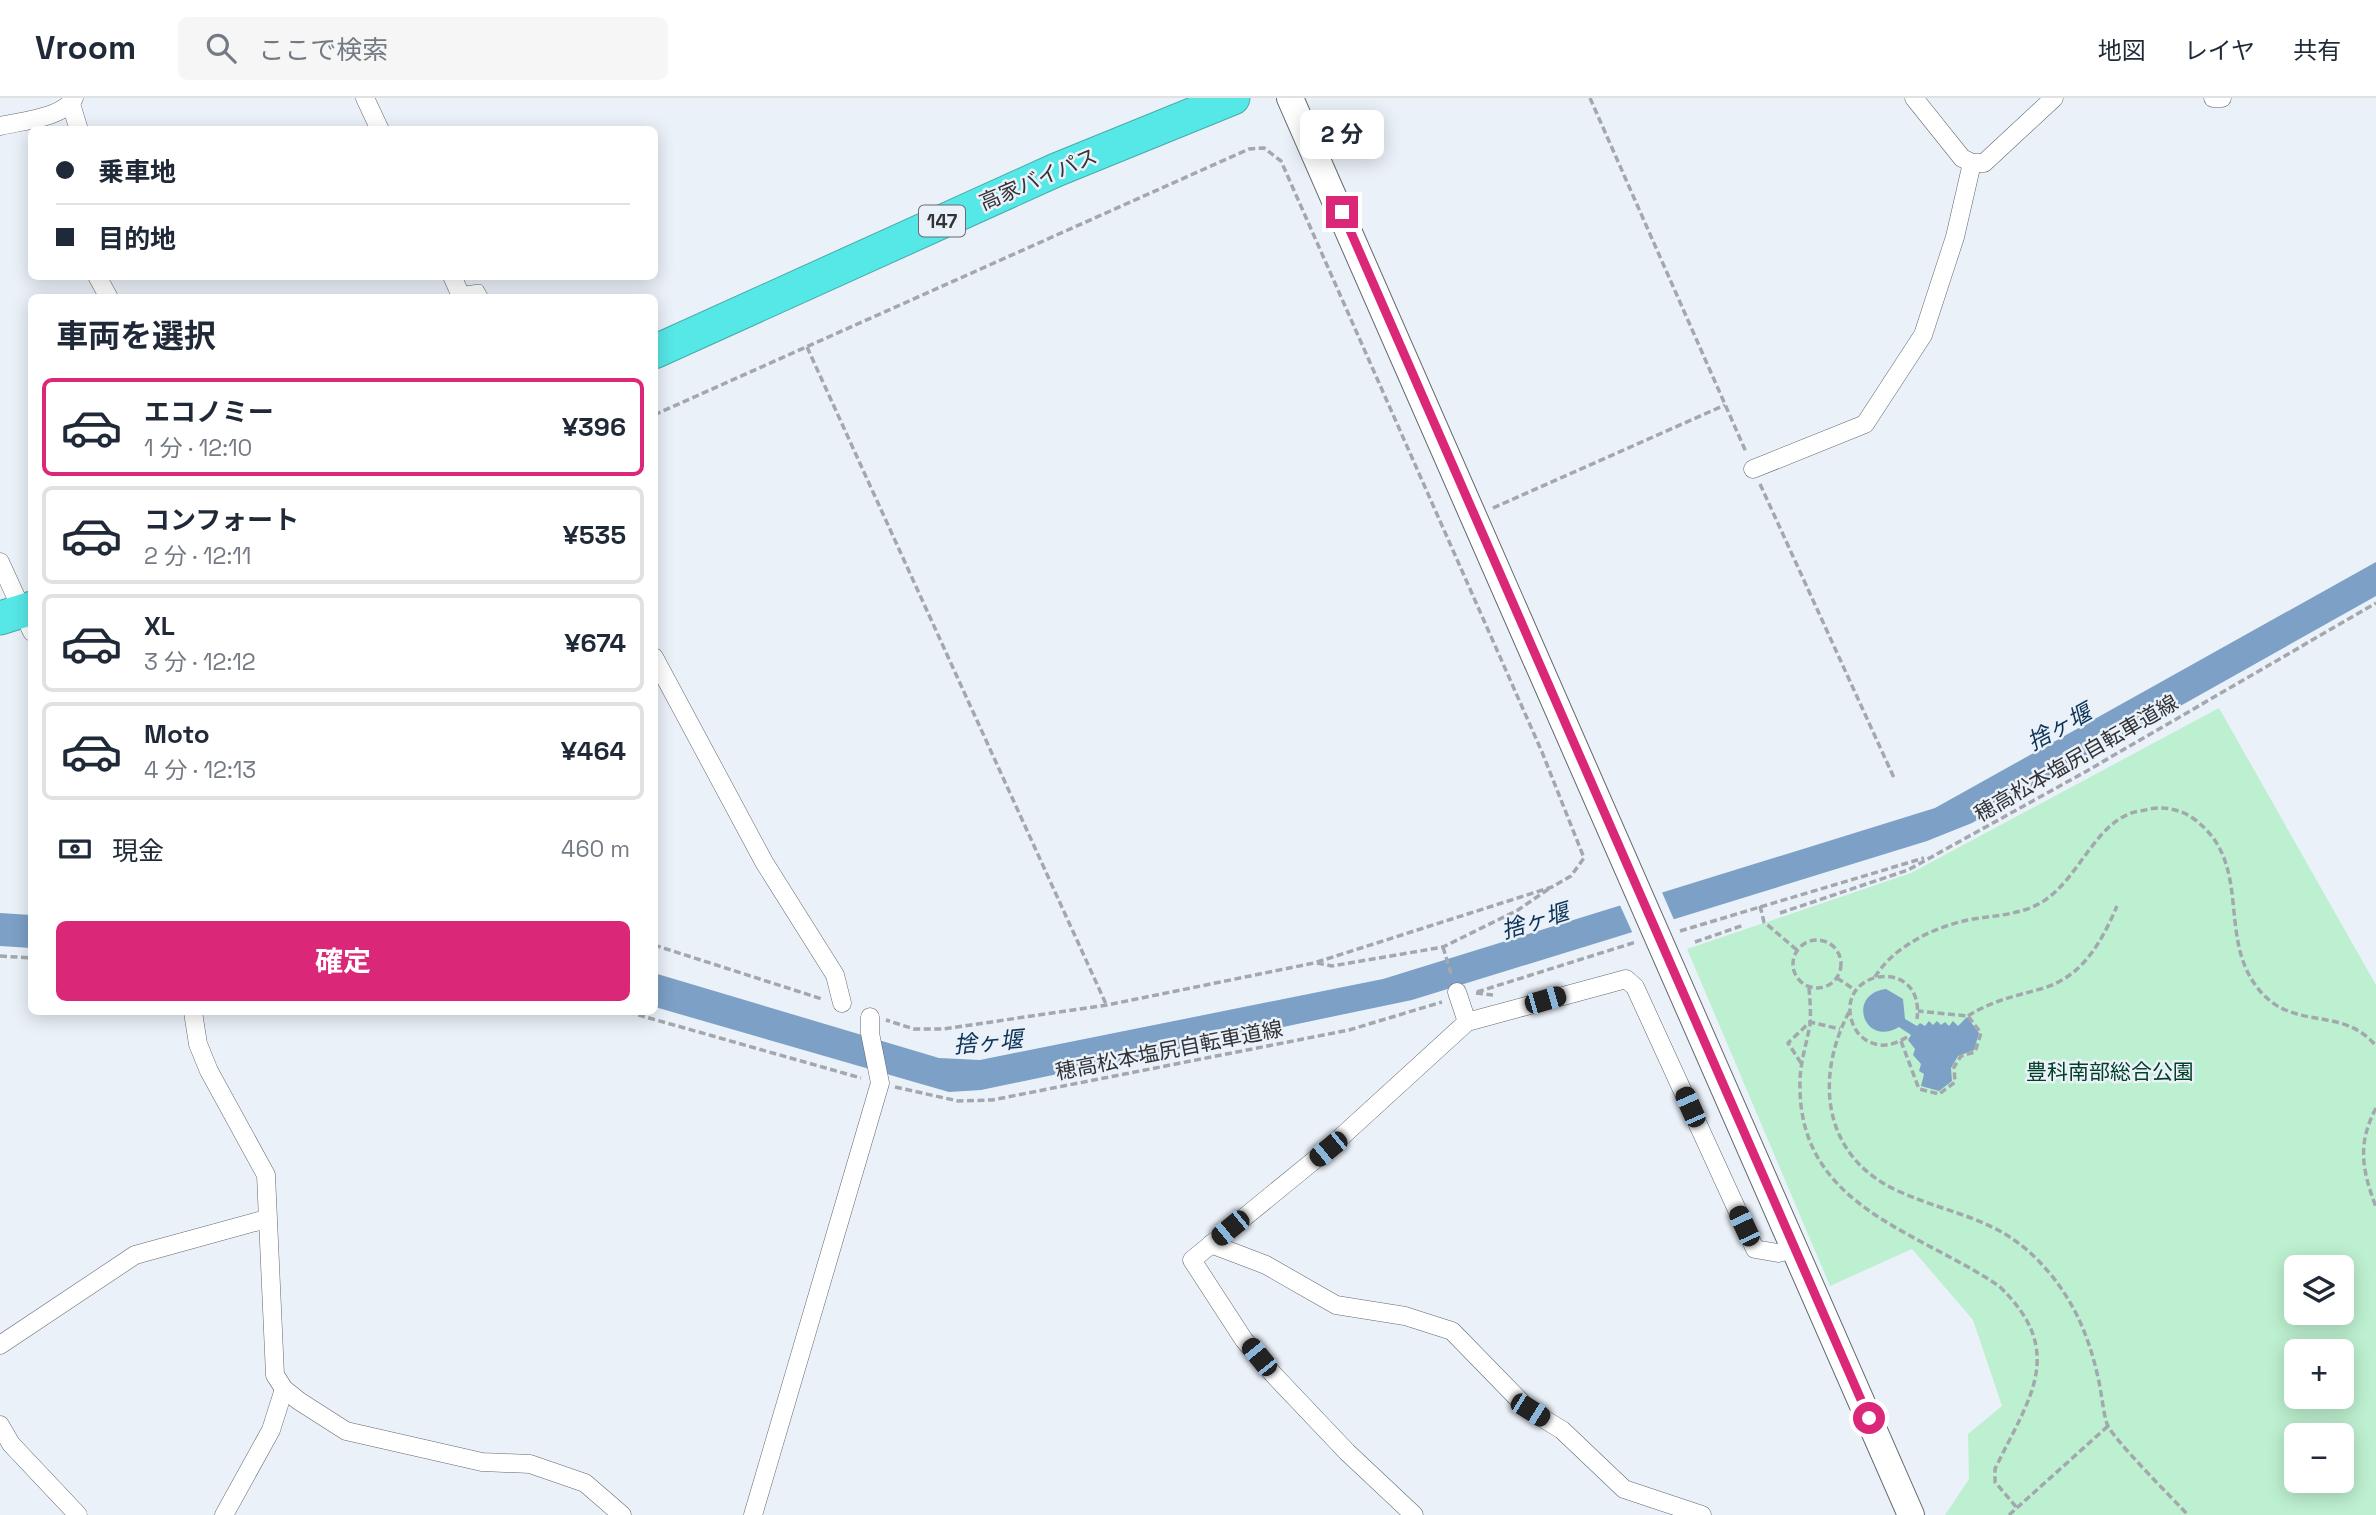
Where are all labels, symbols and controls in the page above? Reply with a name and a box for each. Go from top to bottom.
search box [178,17,668,80]
text: Vroom [35,27,136,69]
icon: search [202,29,240,67]
text: ここで検索 [258,33,388,67]
text: 地図 [2098,35,2146,66]
text: レイヤ [2184,35,2255,66]
text: 共有 [2293,35,2341,66]
callout: 2 分 [1300,110,1384,159]
text: 2 分 [1321,119,1363,149]
street label: 高家バイパス [975,142,1101,216]
text: 乗車地 [98,155,176,189]
route end [1326,196,1358,228]
road number: 147 [919,206,965,237]
text: 目的地 [98,222,176,256]
text: 車両を選択 [56,316,216,356]
text: エコノミー [144,395,274,429]
icon: car [60,396,123,459]
text: ¥396 [562,410,626,444]
text: 1 分 · 12:10 [144,433,252,463]
text: コンフォート [144,503,299,537]
icon: car [60,504,123,567]
text: ¥535 [563,518,626,552]
text: 2 分 · 12:11 [144,541,251,571]
text: XL [144,609,175,643]
icon: car [60,612,123,675]
text: ¥674 [564,626,626,660]
text: 3 分 · 12:12 [144,647,256,677]
street label: 穂高松本塩尻自転車道線 [1969,689,2183,827]
water label: 捨ヶ堰 [2022,695,2100,757]
text: Moto [144,717,210,751]
icon: car [60,720,123,783]
text: ¥464 [561,734,626,768]
text: 4 分 · 12:13 [144,755,256,785]
icon: cash [56,830,94,868]
text: 現金 [112,834,164,868]
text: 460 m [561,834,630,864]
water label: 捨ヶ堰 [1498,895,1576,945]
button: 確定 [56,921,630,1001]
car [1522,984,1569,1016]
street label: 穂高松本塩尻自転車道線 [1053,1015,1285,1085]
water label: 捨ヶ堰 [952,1024,1028,1060]
park label: 豊科南部総合公園 [2026,1058,2194,1085]
car [1672,1084,1709,1130]
car [1306,1128,1351,1170]
car [1726,1203,1763,1249]
car [1208,1207,1253,1249]
map controls [2284,1255,2354,1493]
button: layers [2284,1255,2354,1325]
car [1238,1334,1281,1380]
button: + [2284,1339,2354,1409]
car [1507,1390,1554,1430]
route start [1853,1402,1885,1434]
button: − [2284,1423,2354,1493]

